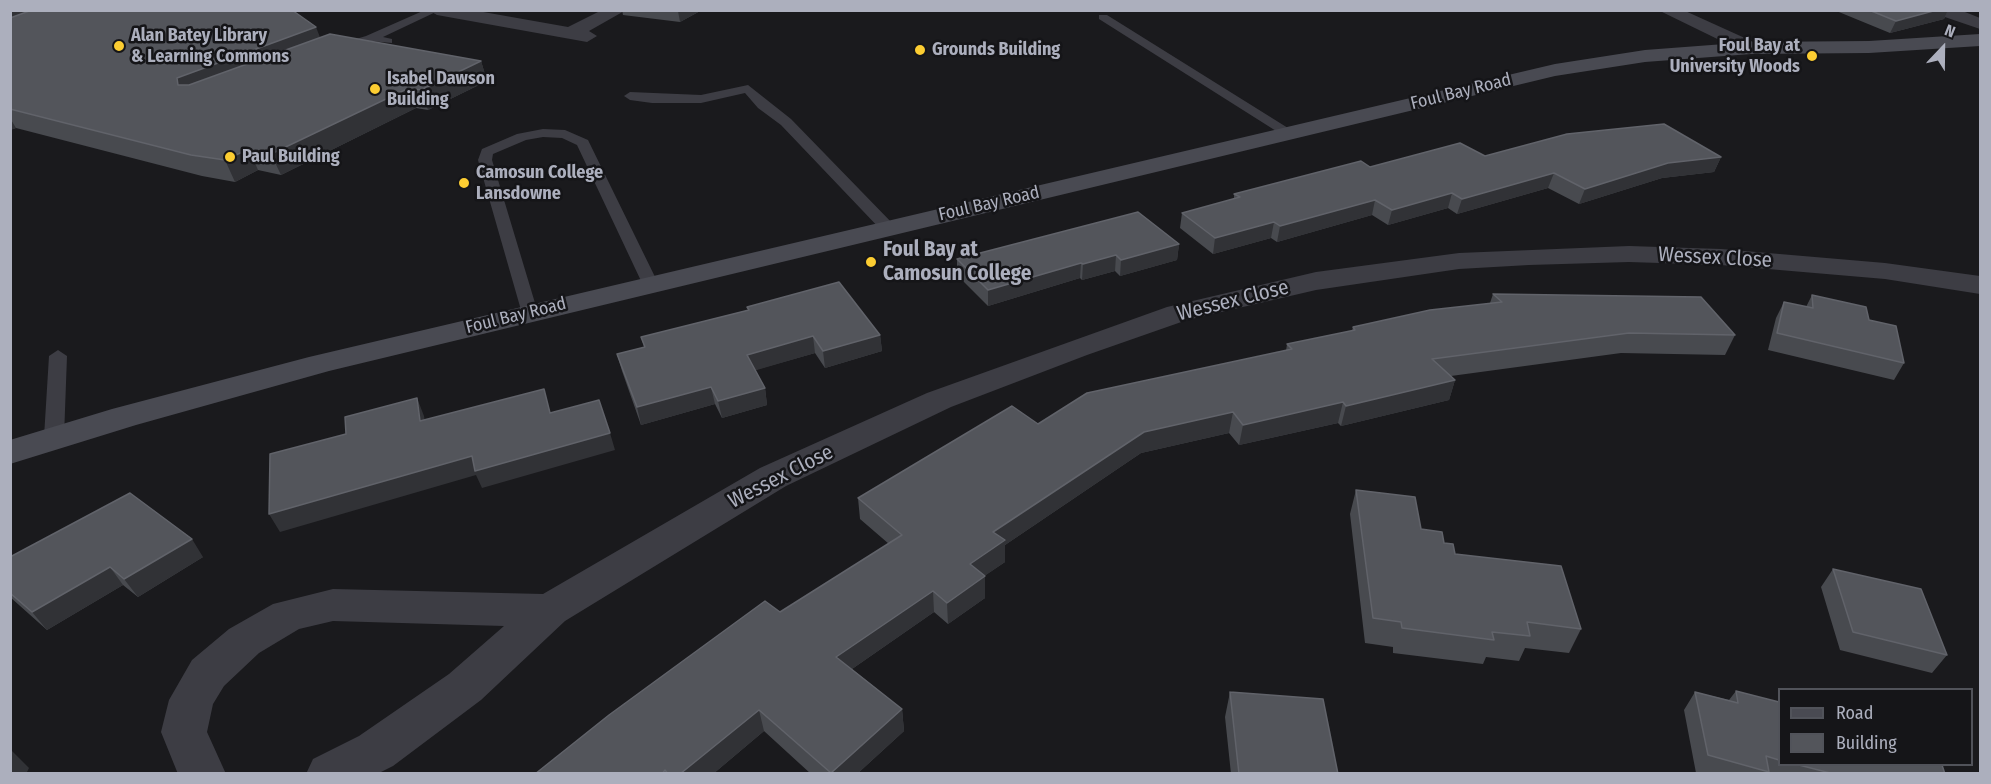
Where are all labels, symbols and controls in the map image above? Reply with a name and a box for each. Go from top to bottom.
north arrow [1913,18,1973,78]
text: N [1942,20,1958,41]
place label: Alan Batey Library & Learning Commons [131,25,289,68]
place label: Foul Bay at University Woods [1670,35,1800,78]
marker: Alan Batey Library & Learning Commons [112,39,126,53]
place label: Grounds Building [932,39,1060,61]
marker: Grounds Building [913,43,927,57]
marker: Foul Bay at University Woods [1805,49,1819,63]
place label: Isabel Dawson Building [387,68,495,110]
street label: Foul Bay Road [1408,69,1514,115]
marker: Isabel Dawson Building [368,82,382,96]
place label: Paul Building [242,146,340,168]
marker: Paul Building [223,150,237,164]
place label: Camosun College Lansdowne [476,162,603,204]
marker: Camosun College Lansdowne [457,176,471,190]
street label: Foul Bay Road [936,182,1042,226]
place label: Foul Bay at Camosun College [883,237,1031,287]
street label: Wessex Close [1657,242,1773,274]
marker: Foul Bay at Camosun College [864,255,878,269]
street label: Wessex Close [1175,275,1291,327]
street label: Foul Bay Road [463,293,569,339]
street label: Wessex Close [724,440,838,514]
legend [1778,688,1973,766]
text: Road [1836,702,1873,724]
text: Building [1836,732,1897,754]

